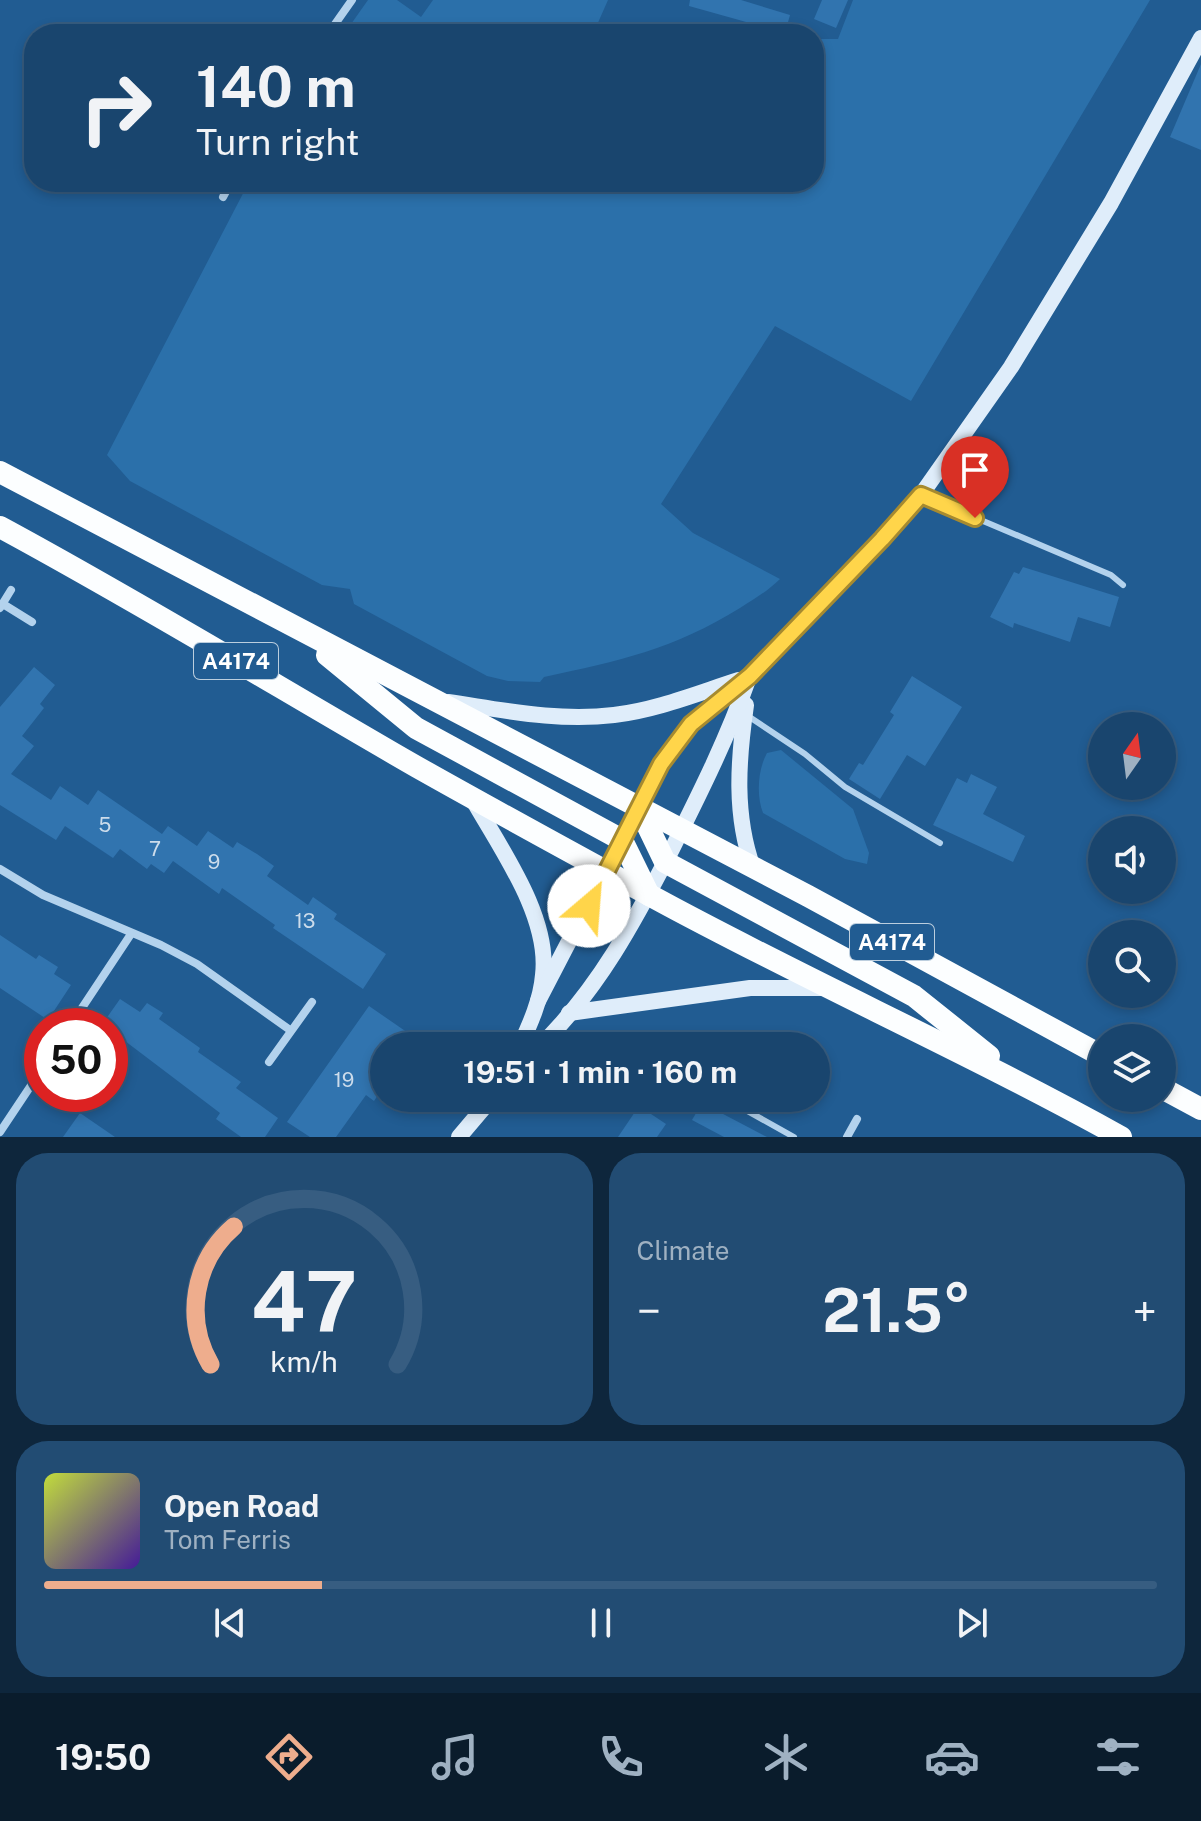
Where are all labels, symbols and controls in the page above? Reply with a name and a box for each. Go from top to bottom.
text: 140 m [196,54,356,120]
icon: right [64,56,168,160]
text: Turn right [196,121,359,163]
pin [941,436,1009,518]
icon: arrive [953,448,997,492]
road number: A4174 [194,643,278,679]
north arrow [1088,712,1176,800]
map controls [1088,712,1176,1112]
house number: 5 [99,813,111,837]
button: sound [1088,816,1176,904]
house number: 7 [149,837,161,861]
house number: 9 [208,850,220,874]
position arrow [547,864,631,948]
house number: 13 [295,909,315,933]
button: search [1088,920,1176,1008]
road number: A4174 [850,924,934,960]
speed limit sign: 50 [24,1008,128,1112]
button: layers [1088,1024,1176,1112]
text: 19:51 · 1 min · 160 m [463,1054,737,1090]
house number: 19 [334,1068,354,1092]
text: Climate [637,1235,730,1266]
text: 47 [251,1252,358,1350]
text: 21.5° [822,1275,971,1346]
text: − [637,1285,661,1337]
text: + [1133,1285,1157,1337]
text: km/h [271,1345,338,1378]
text: Open Road [164,1488,319,1524]
text: Tom Ferris [164,1524,291,1555]
icon: previous [208,1601,252,1645]
icon: pause [579,1601,623,1645]
icon: next [950,1601,994,1645]
icon: directions [261,1729,317,1785]
icon: music [427,1729,483,1785]
icon: phone [593,1729,649,1785]
icon: climate [758,1729,814,1785]
icon: car [924,1729,980,1785]
icon: filters [1090,1729,1146,1785]
text: 19:50 [55,1736,151,1778]

